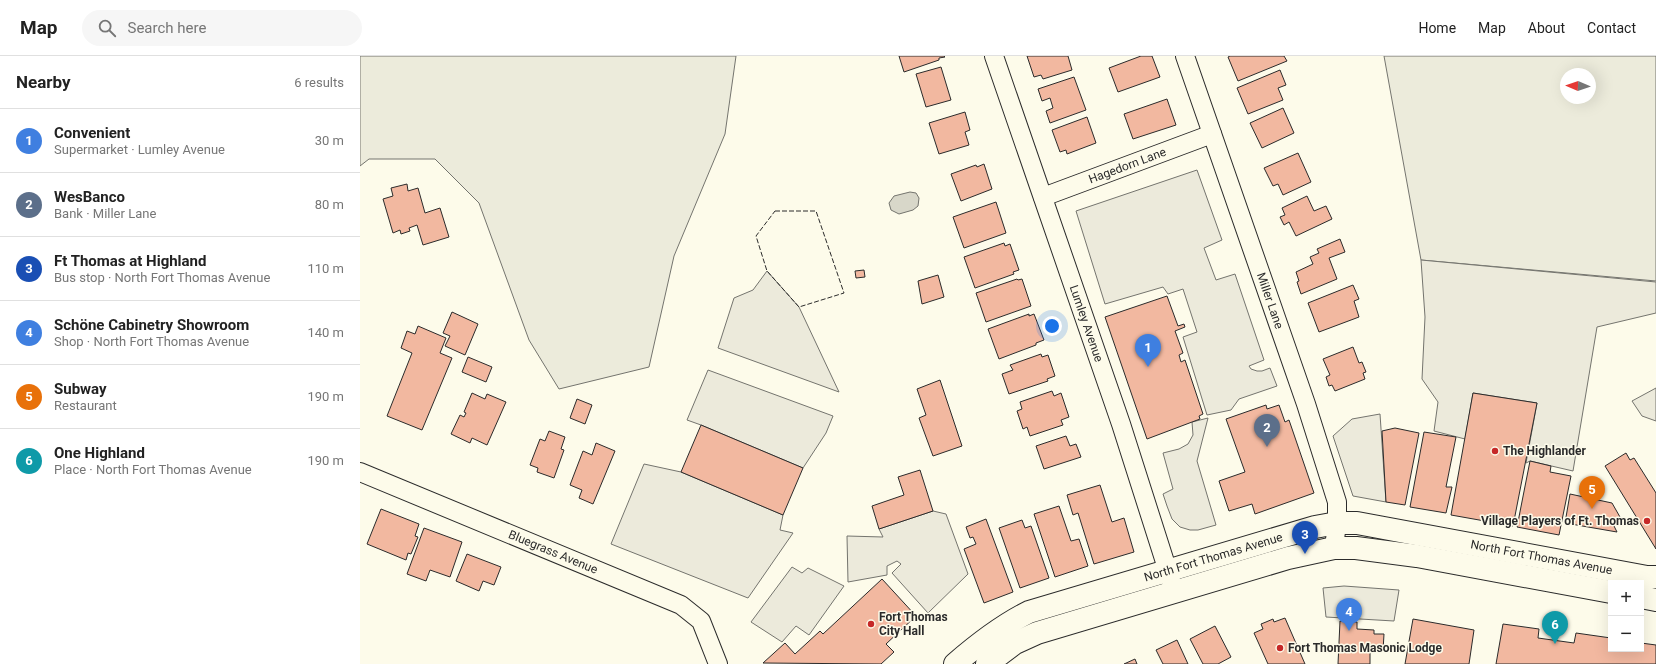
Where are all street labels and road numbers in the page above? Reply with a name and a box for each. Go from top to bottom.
street label: Hagedorn Lane [1087,145,1168,186]
street label: Miller Lane [1254,271,1286,331]
street label: Lumley Avenue [1067,283,1106,364]
street label: Bluegrass Avenue [506,527,600,577]
street label: North Fort Thomas Avenue [1142,530,1284,584]
street label: North Fort Thomas Avenue [1469,537,1613,577]

